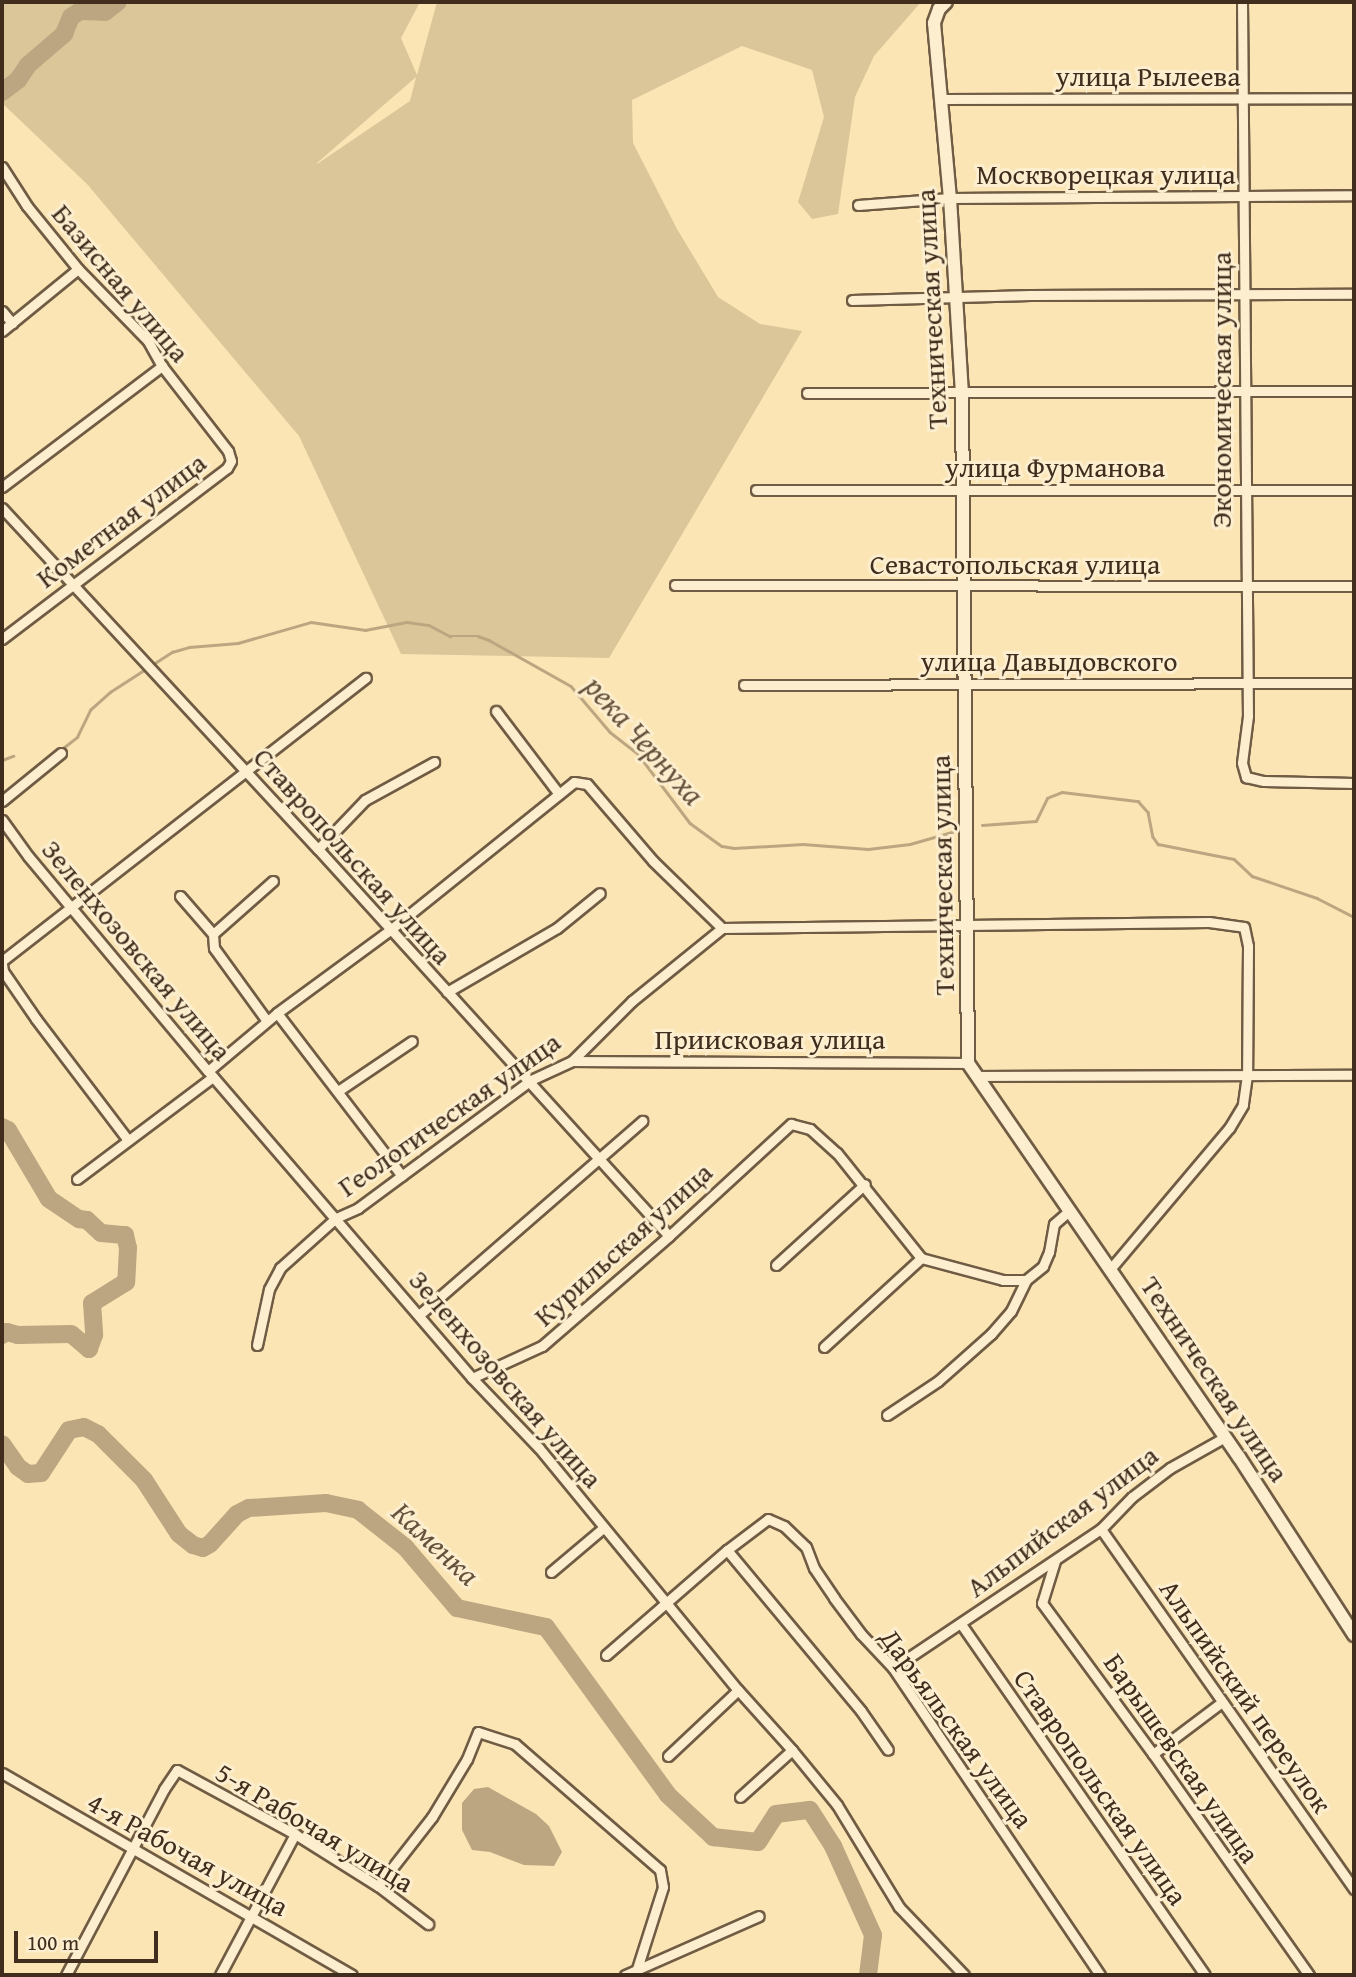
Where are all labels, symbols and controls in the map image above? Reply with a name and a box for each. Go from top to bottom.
street label: улица Рылеева [1055,59,1241,93]
street label: Москворецкая улица [976,157,1236,191]
street label: Техническая улица [908,188,954,430]
street label: Базисная улица [45,197,197,369]
street label: Экономическая улица [1204,252,1238,528]
street label: Кометная улица [30,445,212,595]
street label: улица Фурманова [945,450,1165,484]
street label: Севастопольская улица [870,547,1160,581]
street label: улица Давыдовского [921,644,1177,678]
water label: река Чернуха [578,668,712,812]
street label: Ставропольская улица [247,741,459,971]
street label: Техническая улица [923,755,961,995]
street label: Зеленхозовская улица [35,833,239,1067]
street label: Приисковая улица [655,1022,885,1056]
street label: Геологическая улица [331,1025,567,1203]
street label: Курильская улица [527,1155,719,1333]
street label: Зеленхозовская улица [402,1263,610,1495]
street label: Техническая улица [1134,1270,1296,1488]
street label: Альпийская улица [960,1438,1164,1604]
water label: Каменка [385,1494,487,1592]
street label: Альпийский переулок [1153,1573,1339,1819]
street label: Дарьяльская улица [873,1622,1041,1834]
street label: Барышевская улица [1097,1647,1267,1869]
street label: Ставропольская улица [1007,1663,1195,1911]
street label: 5-я Рабочая улица [210,1755,420,1899]
street label: 4-я Рабочая улица [82,1785,294,1923]
scale bar [18,1918,161,1962]
text: 100 m [27,1927,79,1958]

